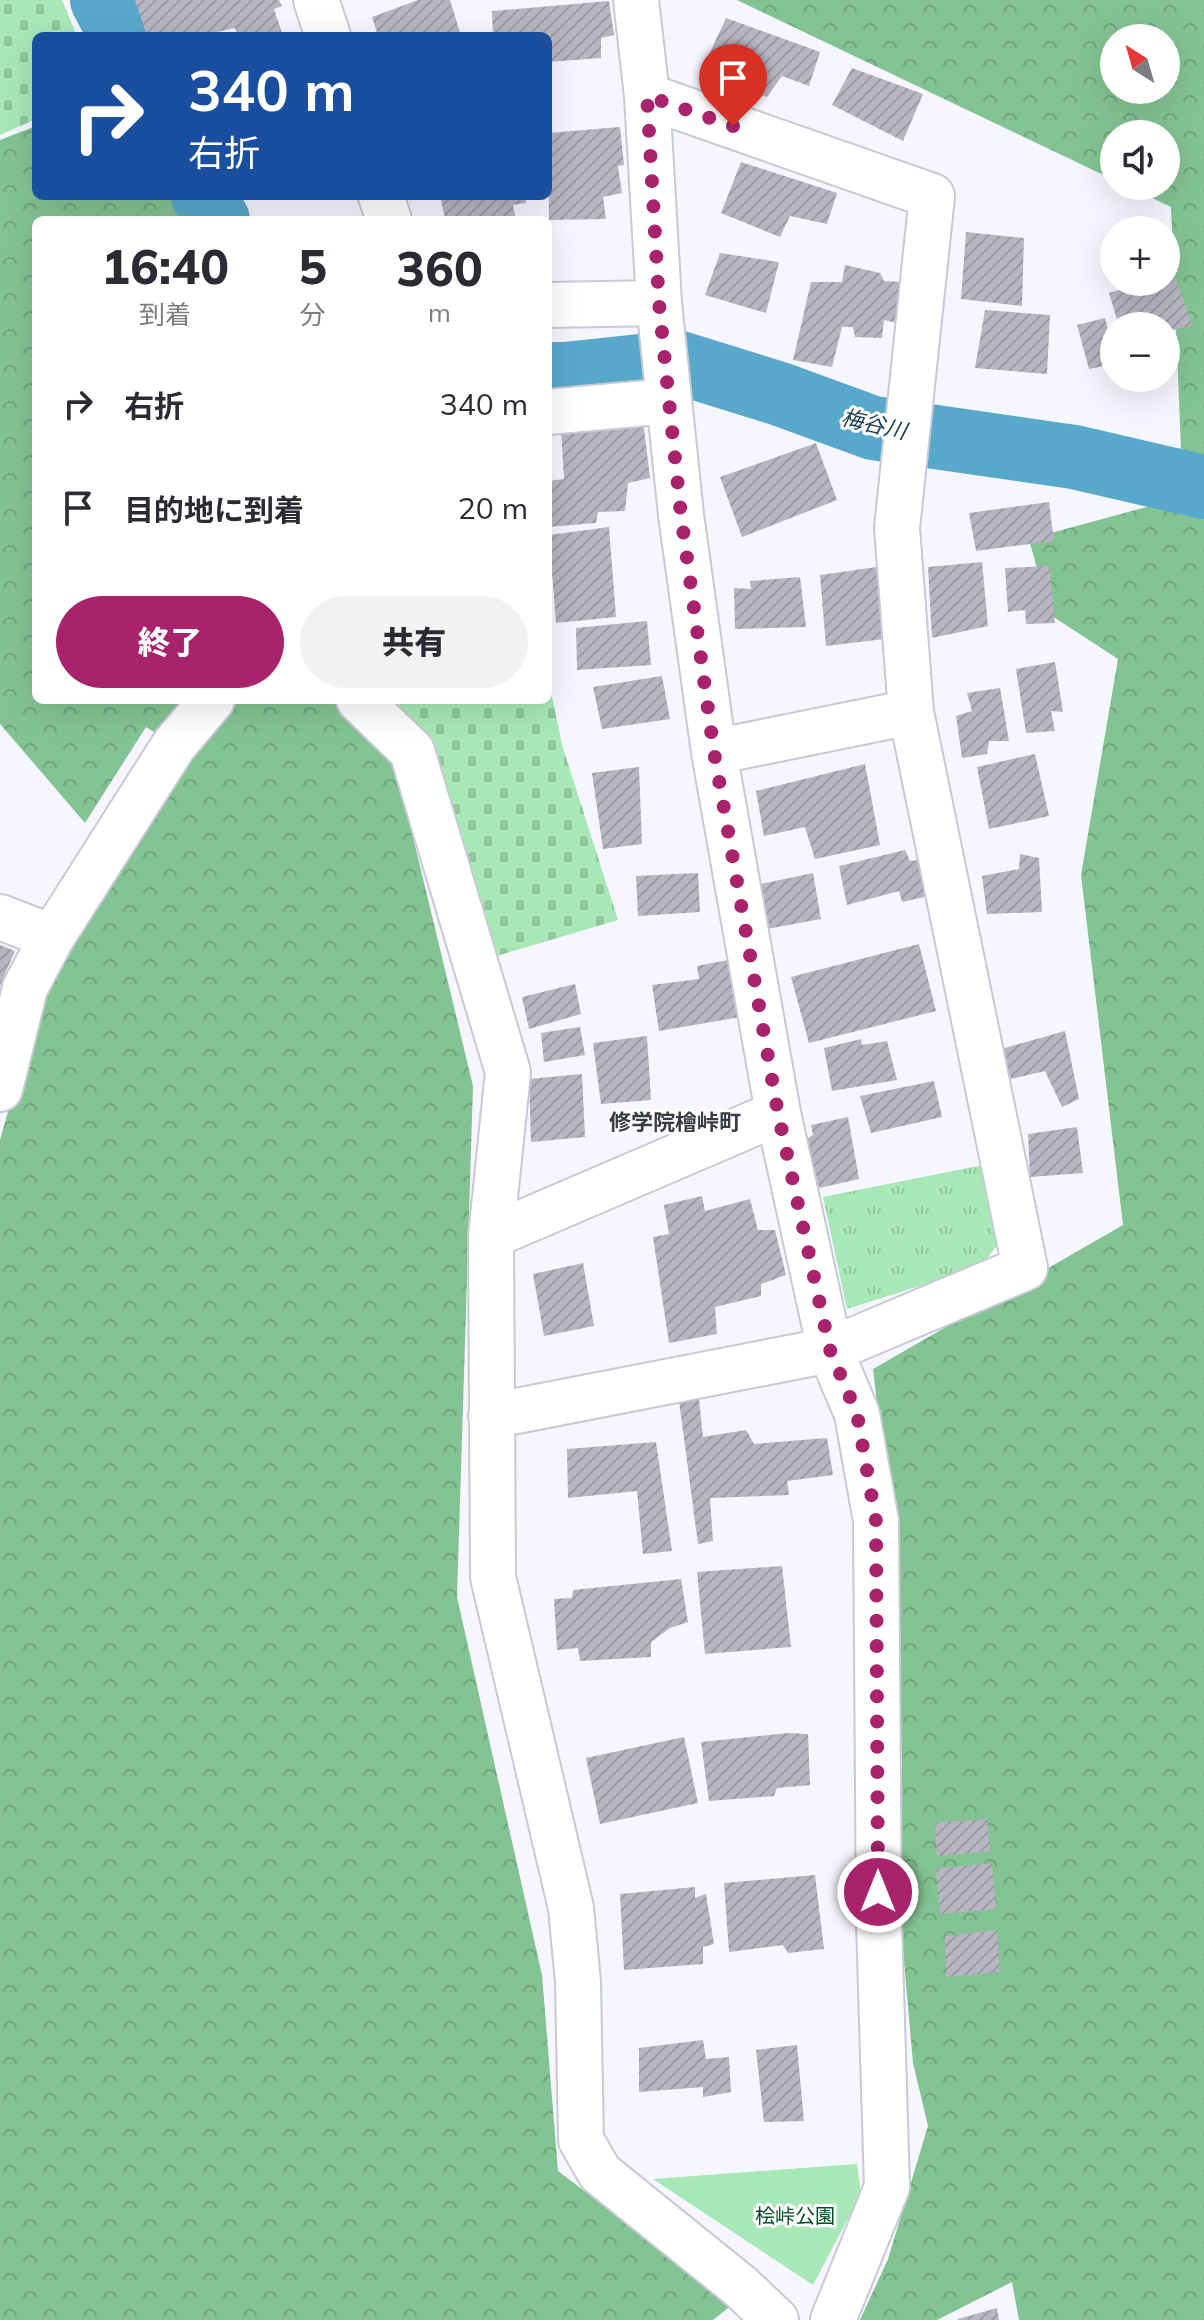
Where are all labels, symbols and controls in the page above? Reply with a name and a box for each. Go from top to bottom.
north arrow [1100,24,1180,104]
map controls [1100,24,1180,392]
pin [699,44,767,126]
text: 340 m [188,55,355,125]
icon: arrive [711,56,755,100]
icon: right [56,64,160,168]
button: sound [1100,120,1180,200]
text: 右折 [188,130,260,175]
button: + [1100,216,1180,296]
text: 16:40 [101,236,229,296]
text: 5 [298,236,327,296]
text: 360 [396,238,483,298]
text: m [428,296,451,329]
text: 到着 [139,298,191,331]
text: 分 [300,298,326,331]
button: − [1100,312,1180,392]
icon: right [56,382,100,426]
text: 340 m [440,385,528,423]
text: 右折 [124,387,184,425]
water label: 梅谷川 [839,403,911,446]
icon: arrive [56,486,100,530]
text: 20 m [458,489,528,527]
text: 目的地に到着 [124,491,304,529]
button: 終了 [56,596,284,688]
button: 共有 [300,596,528,688]
district label: 修学院檜峠町 [609,1108,741,1136]
position arrow [836,1850,920,1934]
park label: 桧峠公園 [755,2203,835,2228]

